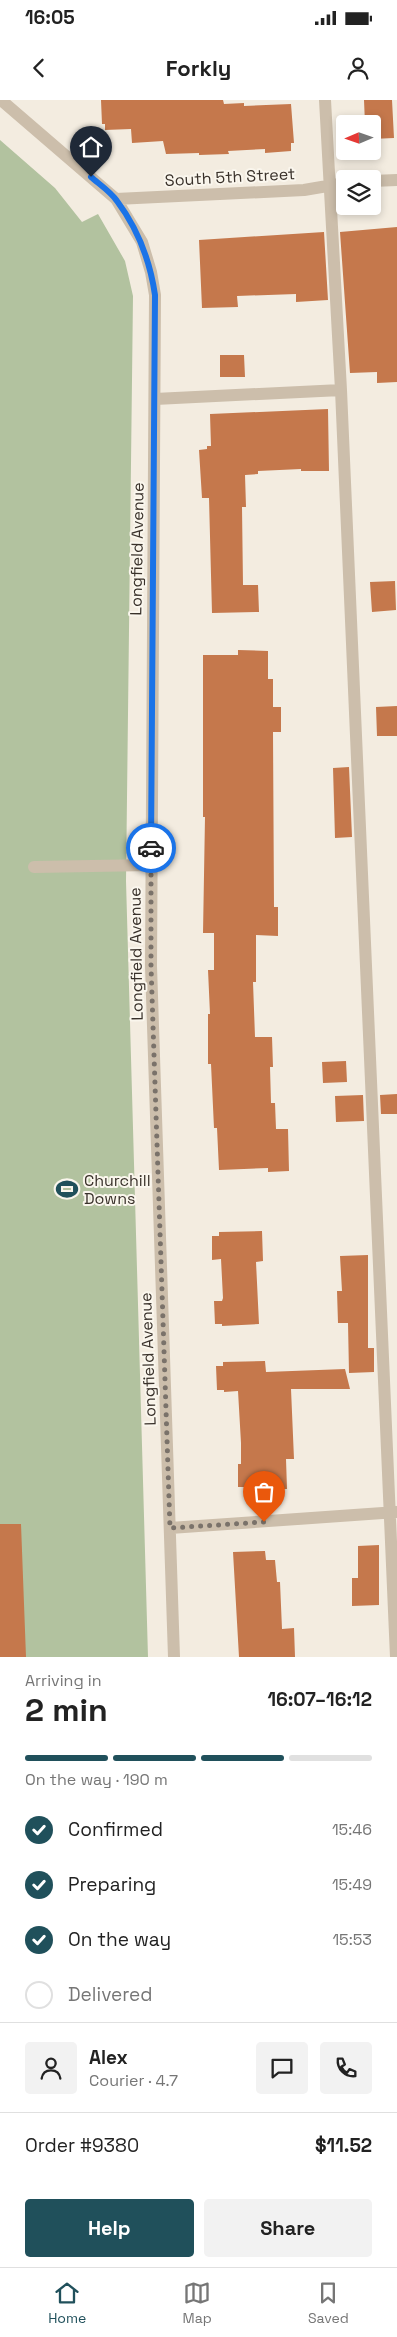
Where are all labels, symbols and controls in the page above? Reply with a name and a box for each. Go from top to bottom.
text: 16:05 [25,5,75,30]
icon: back [25,54,53,82]
text: Forkly [166,54,231,82]
icon: person [344,54,372,82]
north arrow [336,115,381,160]
map controls [336,115,381,215]
pin [70,126,112,177]
icon: home [77,133,105,161]
street label: South 5th Street [164,163,296,191]
button: layers [336,170,381,215]
street label: Longfield Avenue [125,482,149,616]
courier [126,823,176,873]
icon: car [137,834,165,862]
street label: Longfield Avenue [124,887,148,1021]
place label: Churchill Downs [84,1170,151,1209]
sports icon: Churchill Downs [54,1176,80,1202]
street label: Longfield Avenue [135,1292,161,1426]
pin [243,1471,285,1522]
icon: bag [250,1478,278,1506]
text: Arriving in [25,1670,102,1691]
text: 16:07–16:12 [267,1687,372,1712]
text: 2 min [25,1690,108,1730]
text: On the way · 190 m [25,1769,168,1790]
icon: check [25,1816,53,1844]
text: Confirmed [68,1817,163,1842]
text: 15:46 [332,1819,372,1840]
icon: check [25,1871,53,1899]
text: Preparing [68,1872,156,1897]
text: 15:49 [332,1874,372,1895]
icon: check [25,1926,53,1954]
text: On the way [68,1927,171,1952]
text: 15:53 [332,1929,372,1950]
text: Delivered [68,1982,153,2007]
button: person [25,2042,77,2094]
button: chat [256,2042,308,2094]
button: phone [320,2042,372,2094]
text: Alex [89,2045,128,2070]
text: Courier · 4.7 [89,2070,178,2091]
text: Order #9380 [25,2133,139,2158]
text: $11.52 [315,2133,372,2158]
button: Help [25,2199,194,2257]
button: Share [204,2199,372,2257]
tab: Home [48,2279,86,2327]
tab: Map [183,2279,212,2327]
tab: Saved [308,2279,349,2327]

